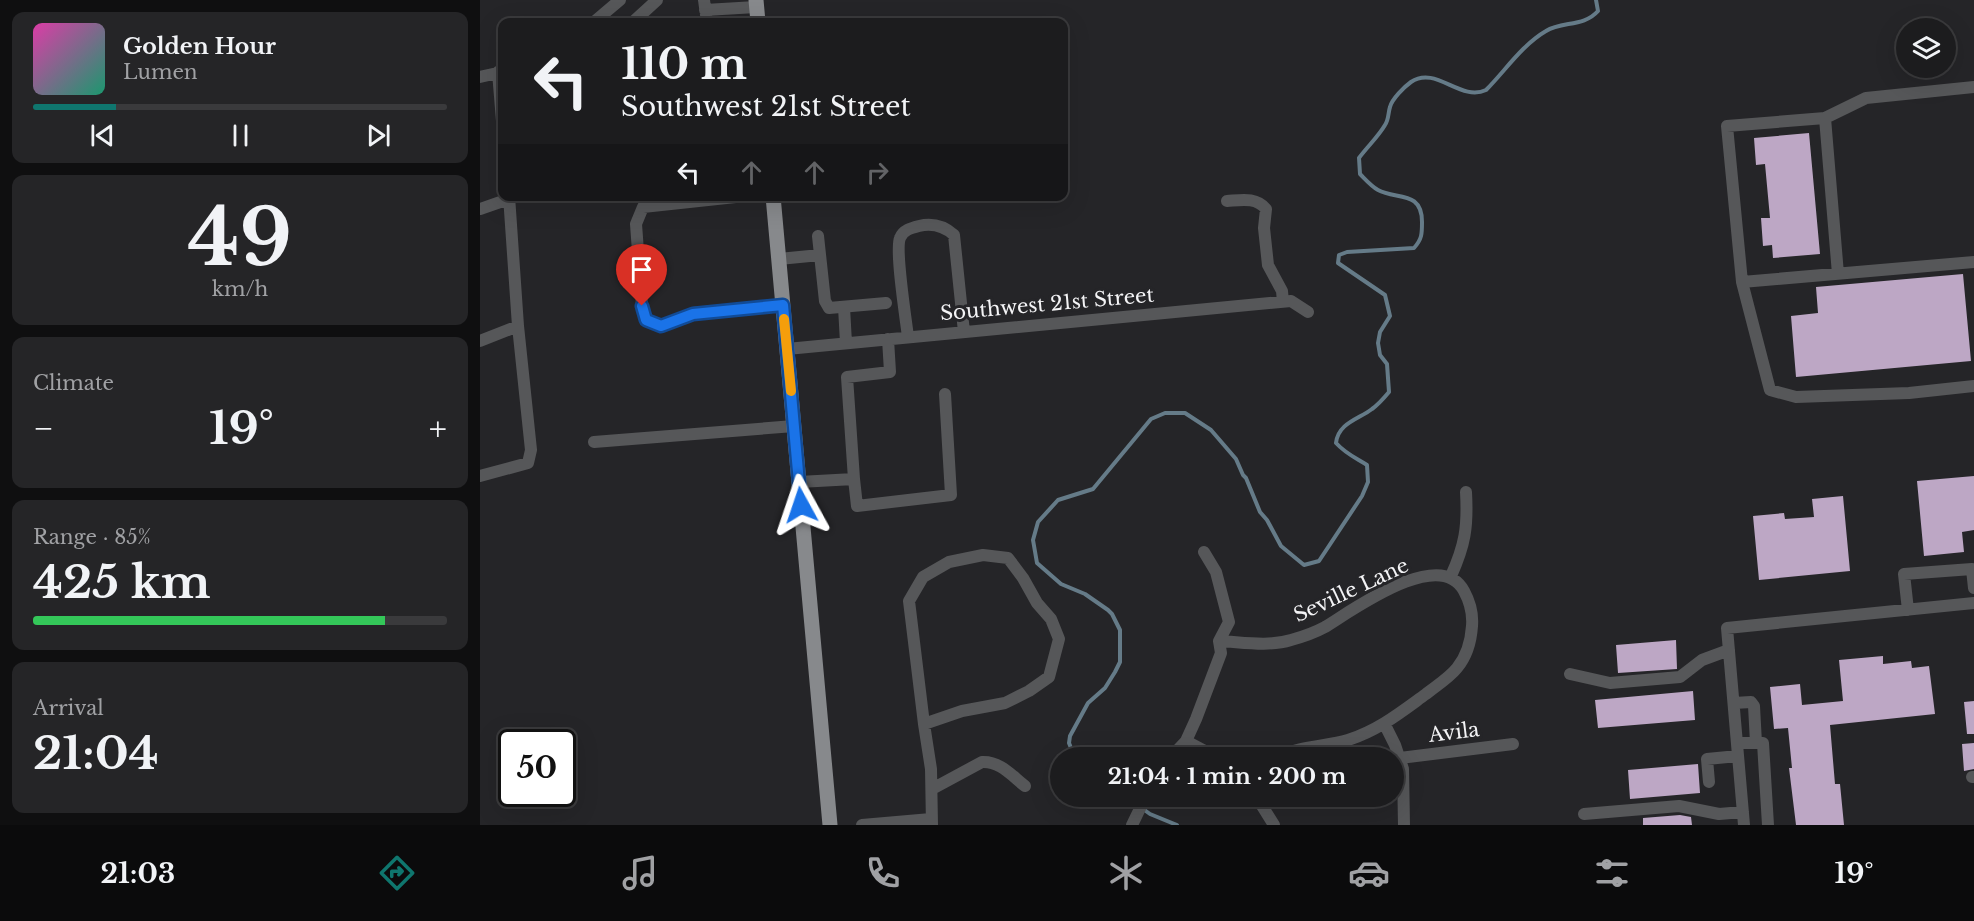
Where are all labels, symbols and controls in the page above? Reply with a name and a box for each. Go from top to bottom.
map controls [1896,18,1956,78]
button: layers [1896,18,1956,78]
text: Golden Hour [123,33,276,60]
text: 110 m [621,38,747,90]
icon: left [522,42,600,120]
text: Lumen [123,60,198,84]
text: Southwest 21st Street [621,90,911,123]
icon: previous [86,119,119,152]
icon: pause [224,119,257,152]
icon: next [362,119,395,152]
icon: left [672,156,705,189]
icon: ahead [735,156,768,189]
icon: ahead [798,156,831,189]
icon: right [861,156,894,189]
text: 49 [188,189,292,286]
pin [616,244,667,306]
icon: arrive [625,253,658,286]
text: km/h [212,277,268,301]
street label: Southwest 21st Street [939,283,1155,325]
text: Climate [33,371,114,395]
text: 19° [209,400,274,456]
text: − [33,408,54,449]
text: + [429,408,447,449]
position arrow [769,473,833,537]
text: Range · 85% [33,525,151,549]
street label: Seville Lane [1290,553,1412,627]
text: 425 km [33,554,211,610]
text: Arrival [33,696,104,720]
street label: Avila [1426,717,1482,747]
text: 21:04 [33,725,159,781]
speed limit sign: 50 [498,729,576,807]
text: 21:04 · 1 min · 200 m [1108,763,1346,790]
icon: directions [376,852,418,894]
icon: music [619,852,661,894]
icon: phone [862,852,904,894]
icon: climate [1105,852,1147,894]
icon: car [1348,852,1390,894]
icon: filters [1591,852,1633,894]
text: 21:03 [101,857,175,890]
text: 19° [1834,857,1873,890]

